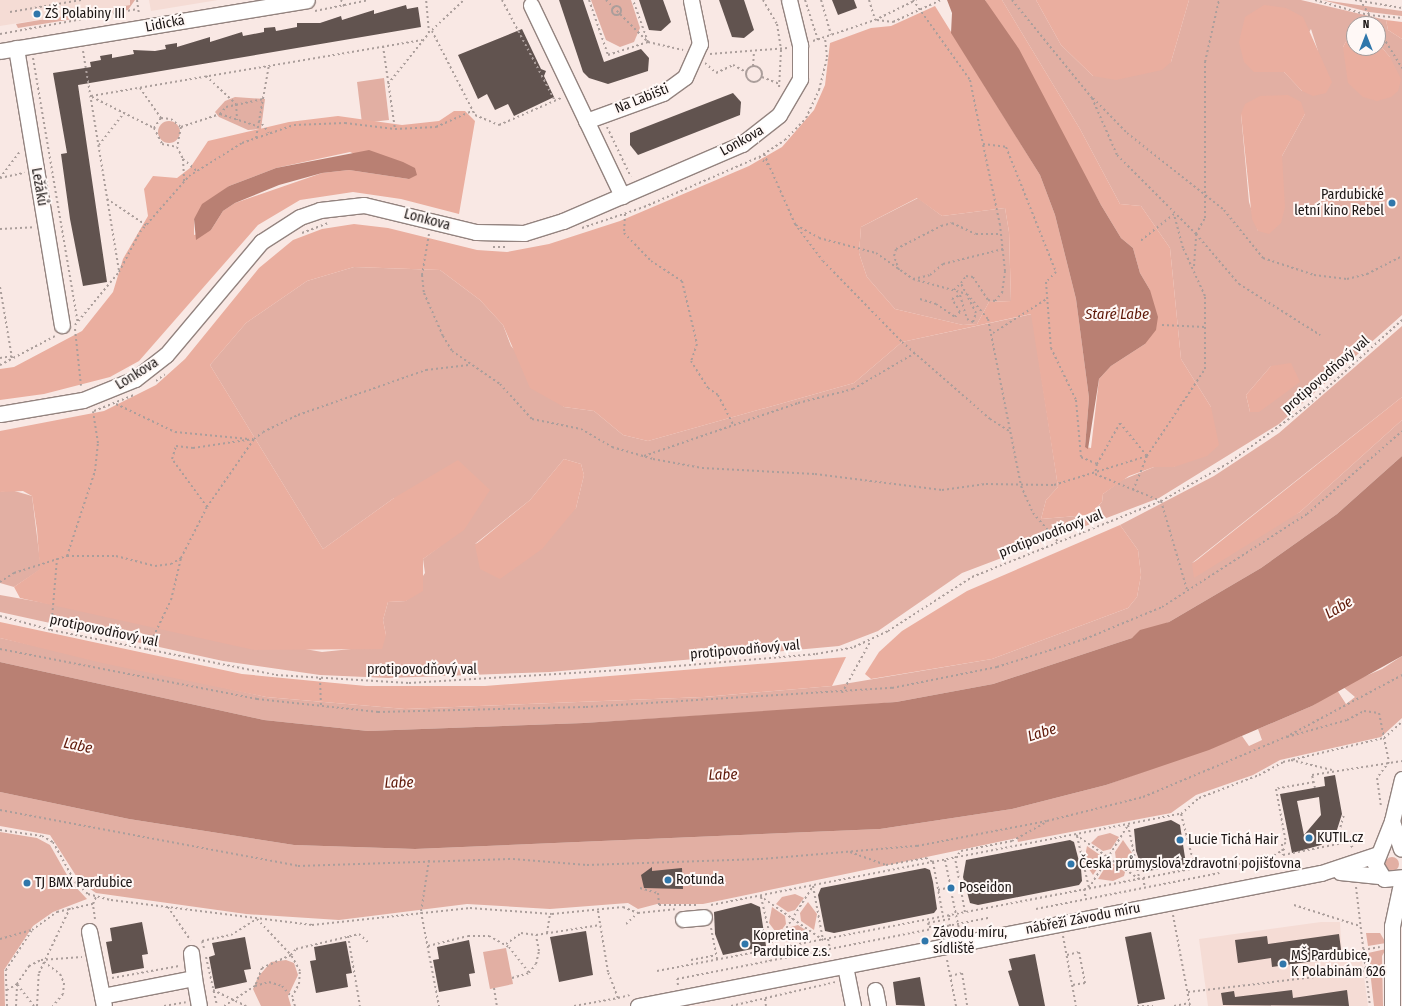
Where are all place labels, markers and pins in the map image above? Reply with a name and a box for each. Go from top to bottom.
place label: ZŠ Polabiny III [45,6,125,22]
marker: ZŠ Polabiny III [32,9,42,19]
place label: Pardubické letní kino Rebel [1294,187,1384,220]
marker: Pardubické letní kino Rebel [1387,198,1397,208]
place label: KUTIL.cz [1317,830,1363,846]
place label: Lucie Tichá Hair [1188,832,1278,848]
marker: KUTIL.cz [1304,833,1314,843]
marker: Lucie Tichá Hair [1175,835,1185,845]
place label: Česká průmyslová zdravotní pojišťovna [1079,856,1301,872]
marker: Česká průmyslová zdravotní pojišťovna [1066,859,1076,869]
place label: Rotunda [676,872,724,888]
place label: TJ BMX Pardubice [35,875,133,891]
marker: Rotunda [663,875,673,885]
marker: TJ BMX Pardubice [22,878,32,888]
place label: Poseidon [959,880,1012,896]
marker: Poseidon [946,883,956,893]
place label: Závodu míru, sídliště [933,925,1007,958]
place label: Kopretina Pardubice z.s. [753,928,830,960]
marker: Závodu míru, sídliště [920,936,930,946]
marker: Kopretina Pardubice z.s. [740,939,750,949]
place label: MŠ Pardubice, K Polabinám 626 [1291,948,1386,980]
marker: MŠ Pardubice, K Polabinám 626 [1278,959,1288,969]

